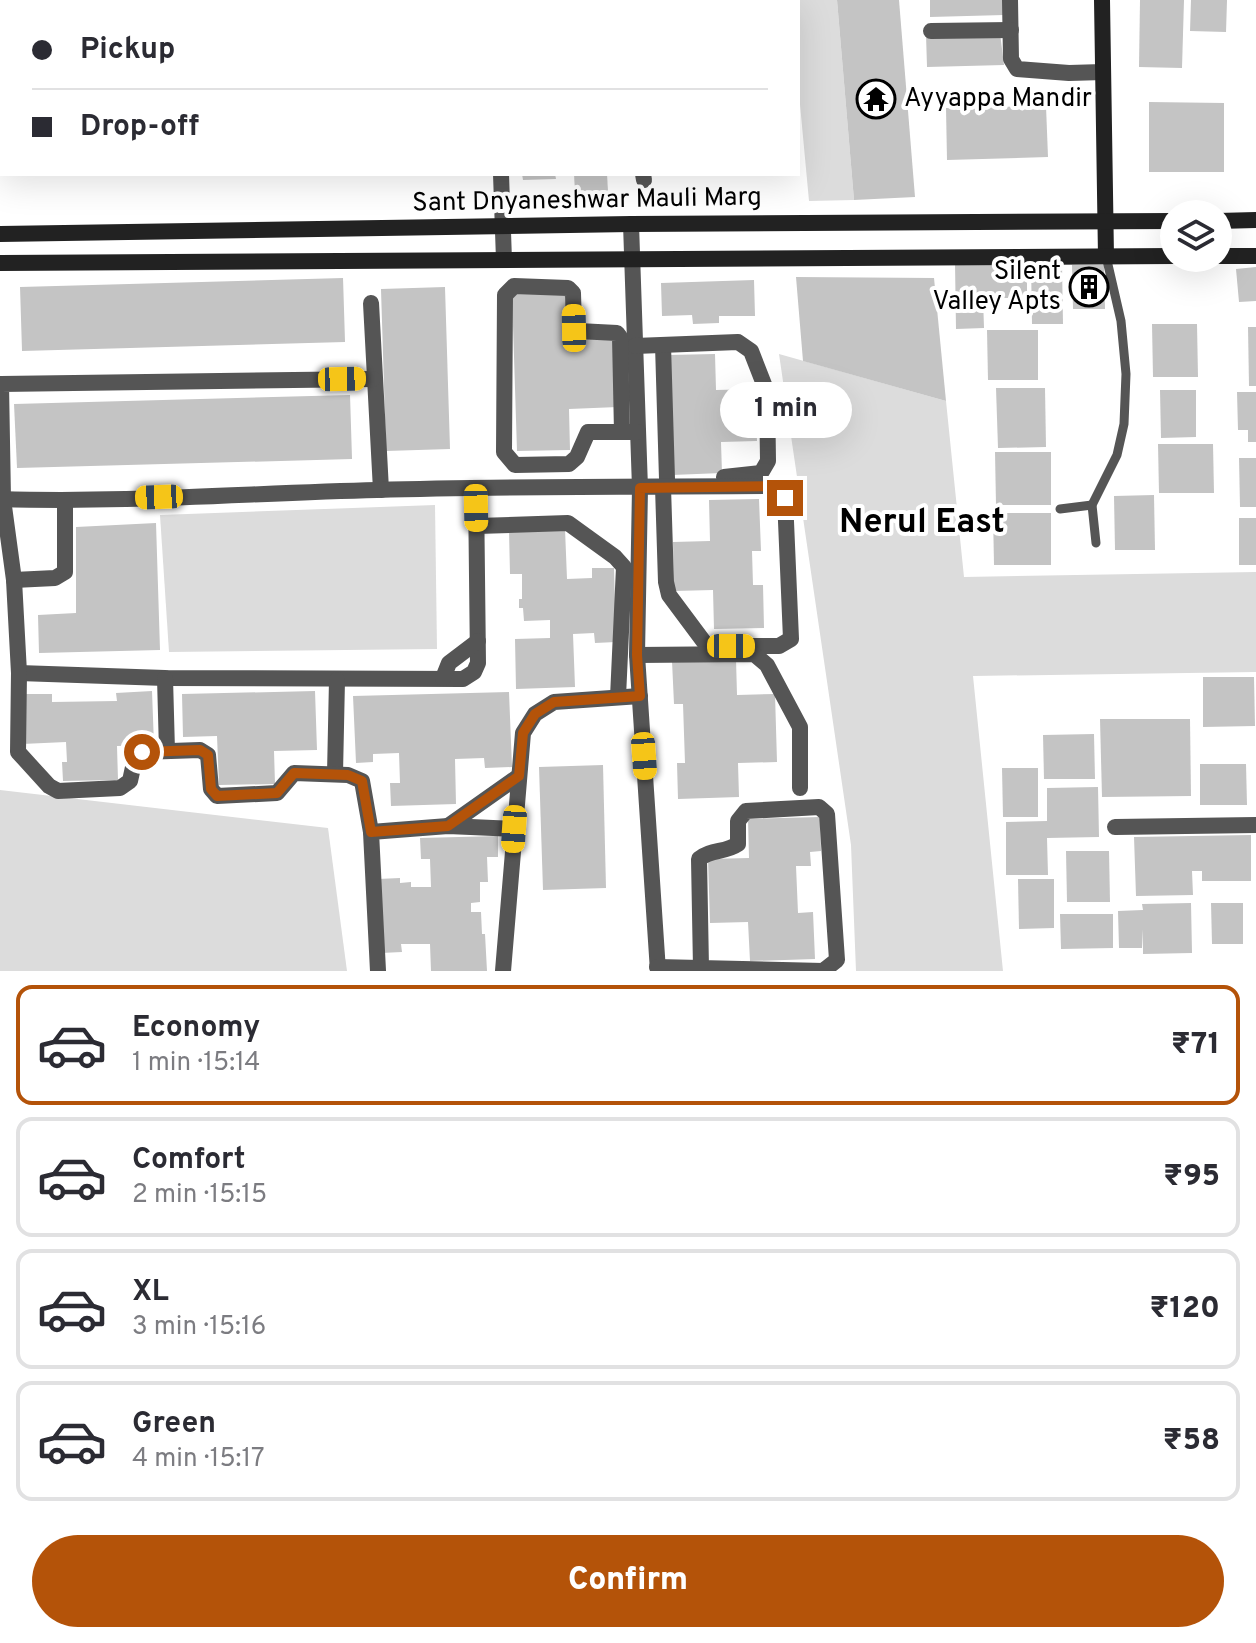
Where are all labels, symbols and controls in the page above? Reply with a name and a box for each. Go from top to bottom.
text: Pickup [80,32,175,69]
temple icon: Ayyappa Mandir [855,78,897,120]
place label: Ayyappa Mandir [904,83,1092,116]
text: Drop-off [80,109,199,146]
street label: Sant Dnyaneshwar Mauli Marg [412,181,762,221]
map controls [1160,200,1232,272]
button: layers [1160,200,1232,272]
place label: Silent Valley Apts [932,256,1061,319]
building icon: Silent Valley Apts [1068,266,1110,308]
car [562,304,586,352]
car [318,367,366,391]
callout: 1 min [719,382,851,438]
text: 1 min [754,393,818,426]
route end [767,480,803,516]
car [135,484,183,510]
car [464,484,488,532]
district label: Nerul East [839,502,1005,545]
car [707,634,755,658]
car [630,731,658,781]
route start [124,734,160,770]
car [500,804,528,854]
icon: car [36,1009,108,1081]
text: Economy [132,1010,260,1047]
text: ₹71 [1171,1027,1220,1064]
text: 1 min · 15:14 [132,1047,260,1080]
icon: car [36,1141,108,1213]
text: Comfort [132,1142,245,1179]
text: ₹95 [1163,1159,1220,1196]
text: 2 min · 15:15 [132,1179,267,1212]
icon: car [36,1273,108,1345]
text: XL [132,1274,169,1311]
text: ₹120 [1150,1291,1220,1328]
text: 3 min · 15:16 [132,1311,266,1344]
icon: car [36,1405,108,1477]
text: Green [132,1406,216,1443]
text: ₹58 [1163,1423,1220,1460]
text: 4 min · 15:17 [132,1443,265,1476]
button: Confirm [32,1535,1224,1627]

